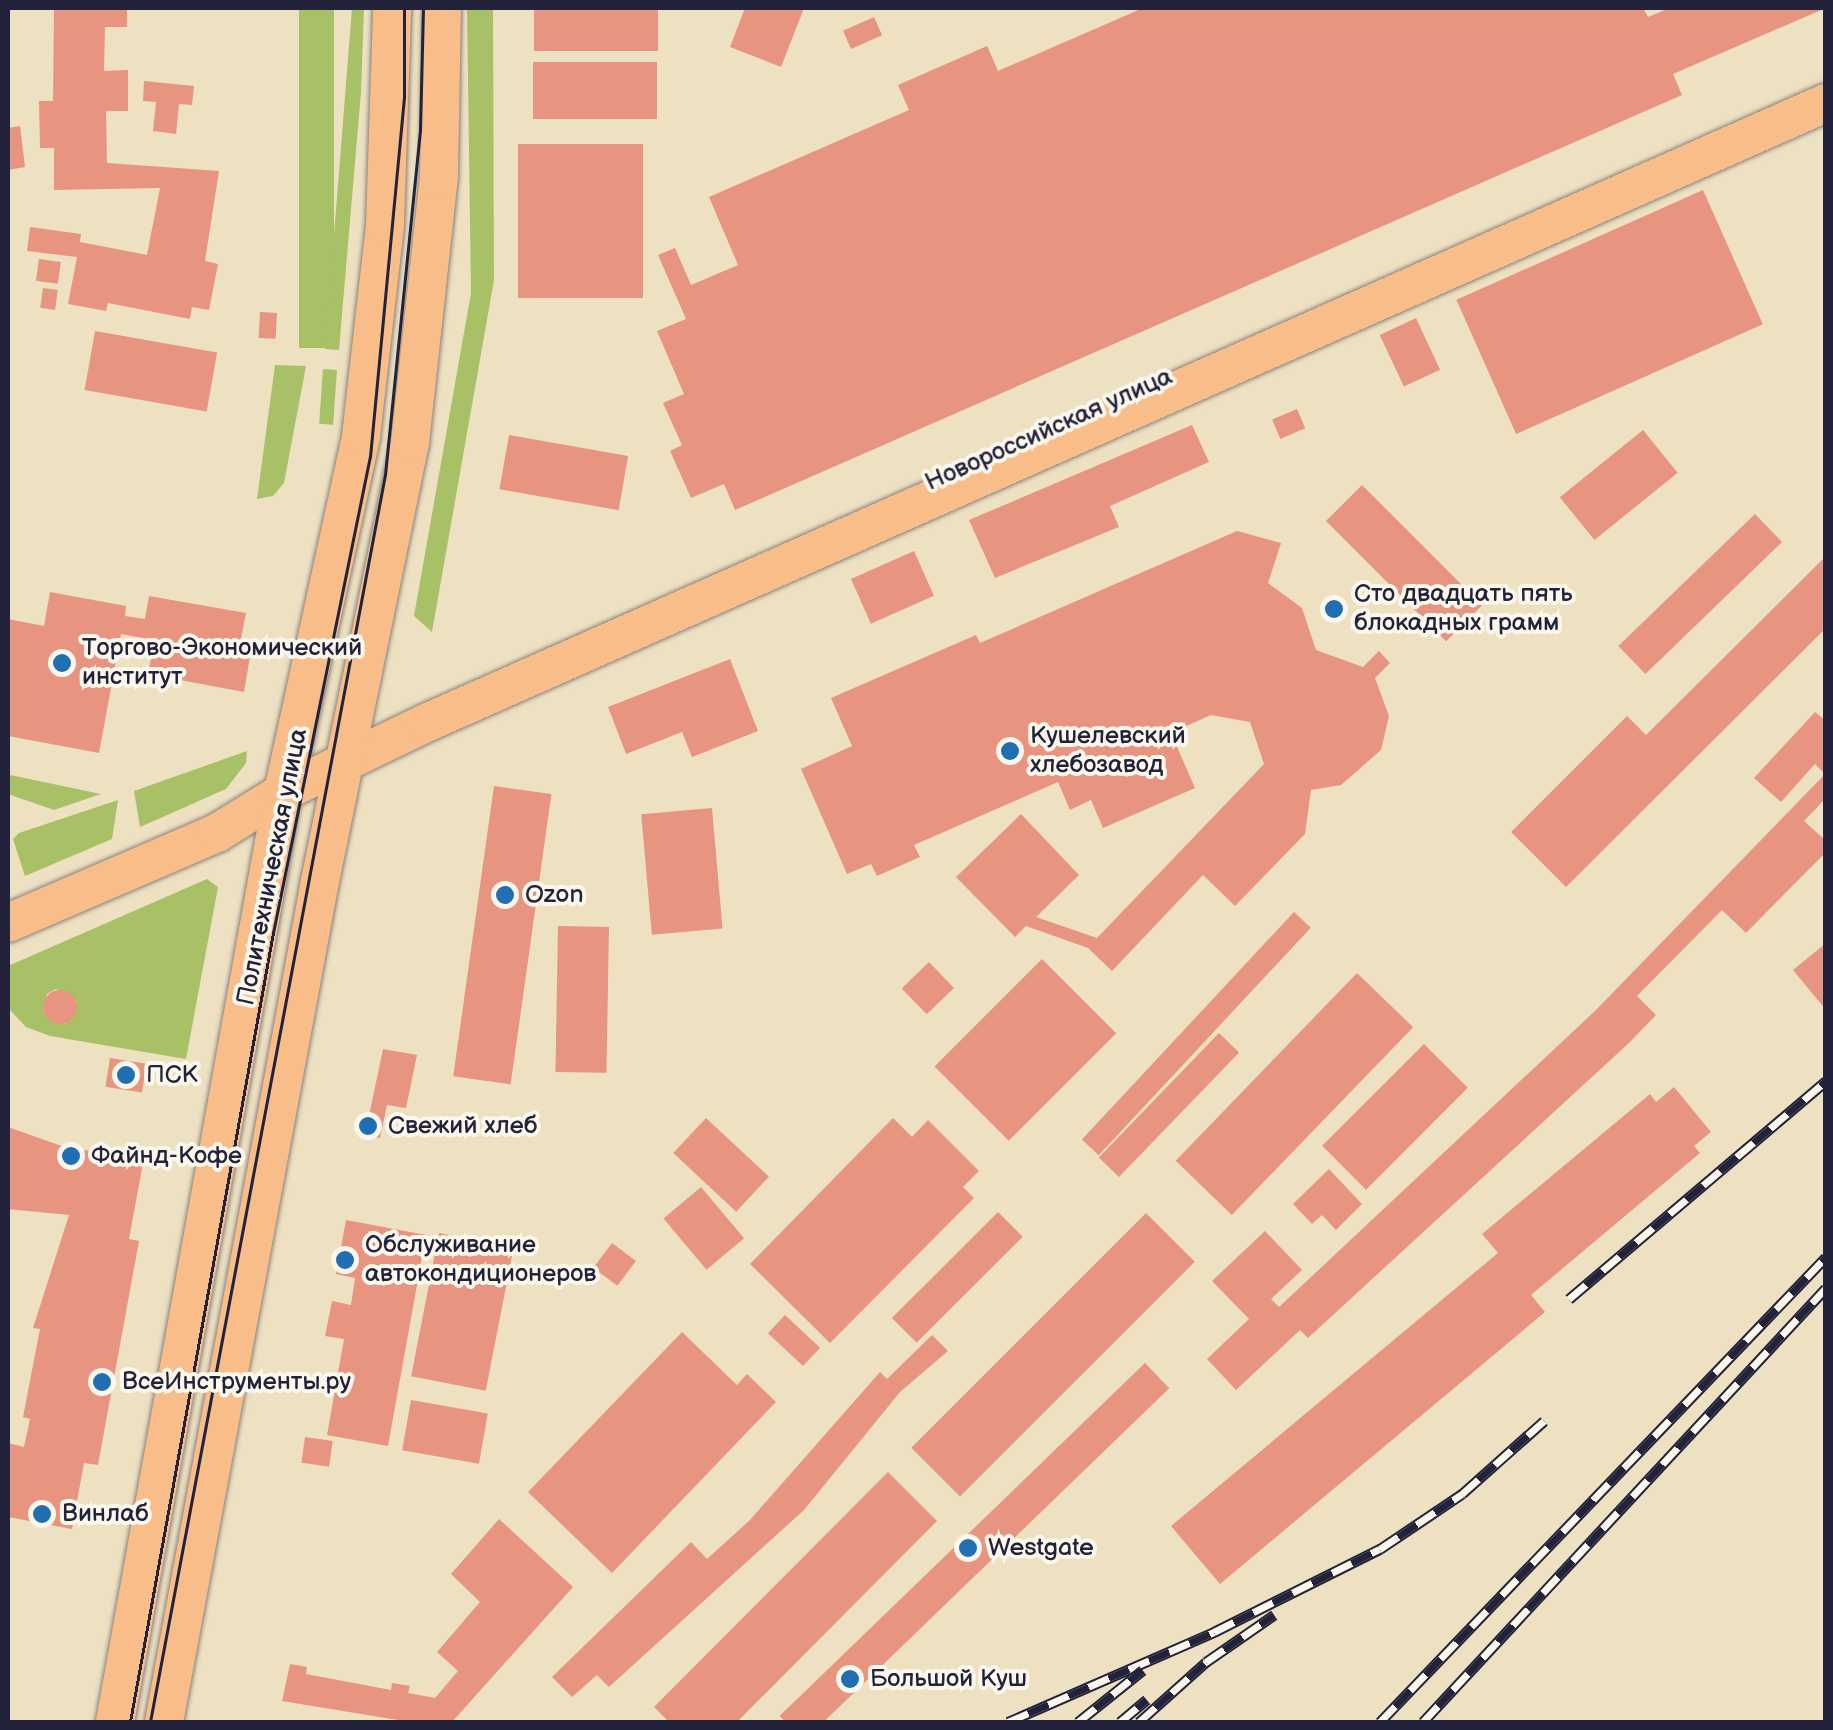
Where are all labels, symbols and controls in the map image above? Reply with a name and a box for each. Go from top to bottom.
street label: Новороссийская улица [921,362,1177,498]
place label: Сто двадцать пять блокадных грамм [1354,580,1573,639]
marker: Сто двадцать пять блокадных грамм [1323,598,1345,620]
place label: Торгово-Экономический институт [82,634,362,693]
marker: Торгово-Экономический институт [51,652,73,674]
place label: Кушелевский хлебозавод [1030,722,1186,781]
street label: Политехническая улица [231,726,315,1008]
marker: Кушелевский хлебозавод [999,740,1021,762]
place label: Ozon [525,880,584,910]
marker: Ozon [494,884,516,906]
place label: ПСК [146,1060,198,1090]
marker: ПСК [115,1064,137,1086]
place label: Свежий хлеб [388,1111,537,1141]
marker: Свежий хлеб [357,1115,379,1137]
place label: Файнд-Кофе [91,1141,242,1171]
marker: Файнд-Кофе [60,1145,82,1167]
place label: Обслуживание автокондиционеров [365,1231,596,1290]
marker: Обслуживание автокондиционеров [334,1249,356,1271]
place label: ВсеИнструменты.ру [122,1367,351,1397]
marker: ВсеИнструменты.ру [91,1371,113,1393]
place label: Винлаб [62,1499,149,1529]
marker: Винлаб [31,1503,53,1525]
place label: Westgate [988,1533,1094,1563]
marker: Westgate [957,1537,979,1559]
place label: Большой Куш [870,1664,1027,1694]
marker: Большой Куш [839,1668,861,1690]

